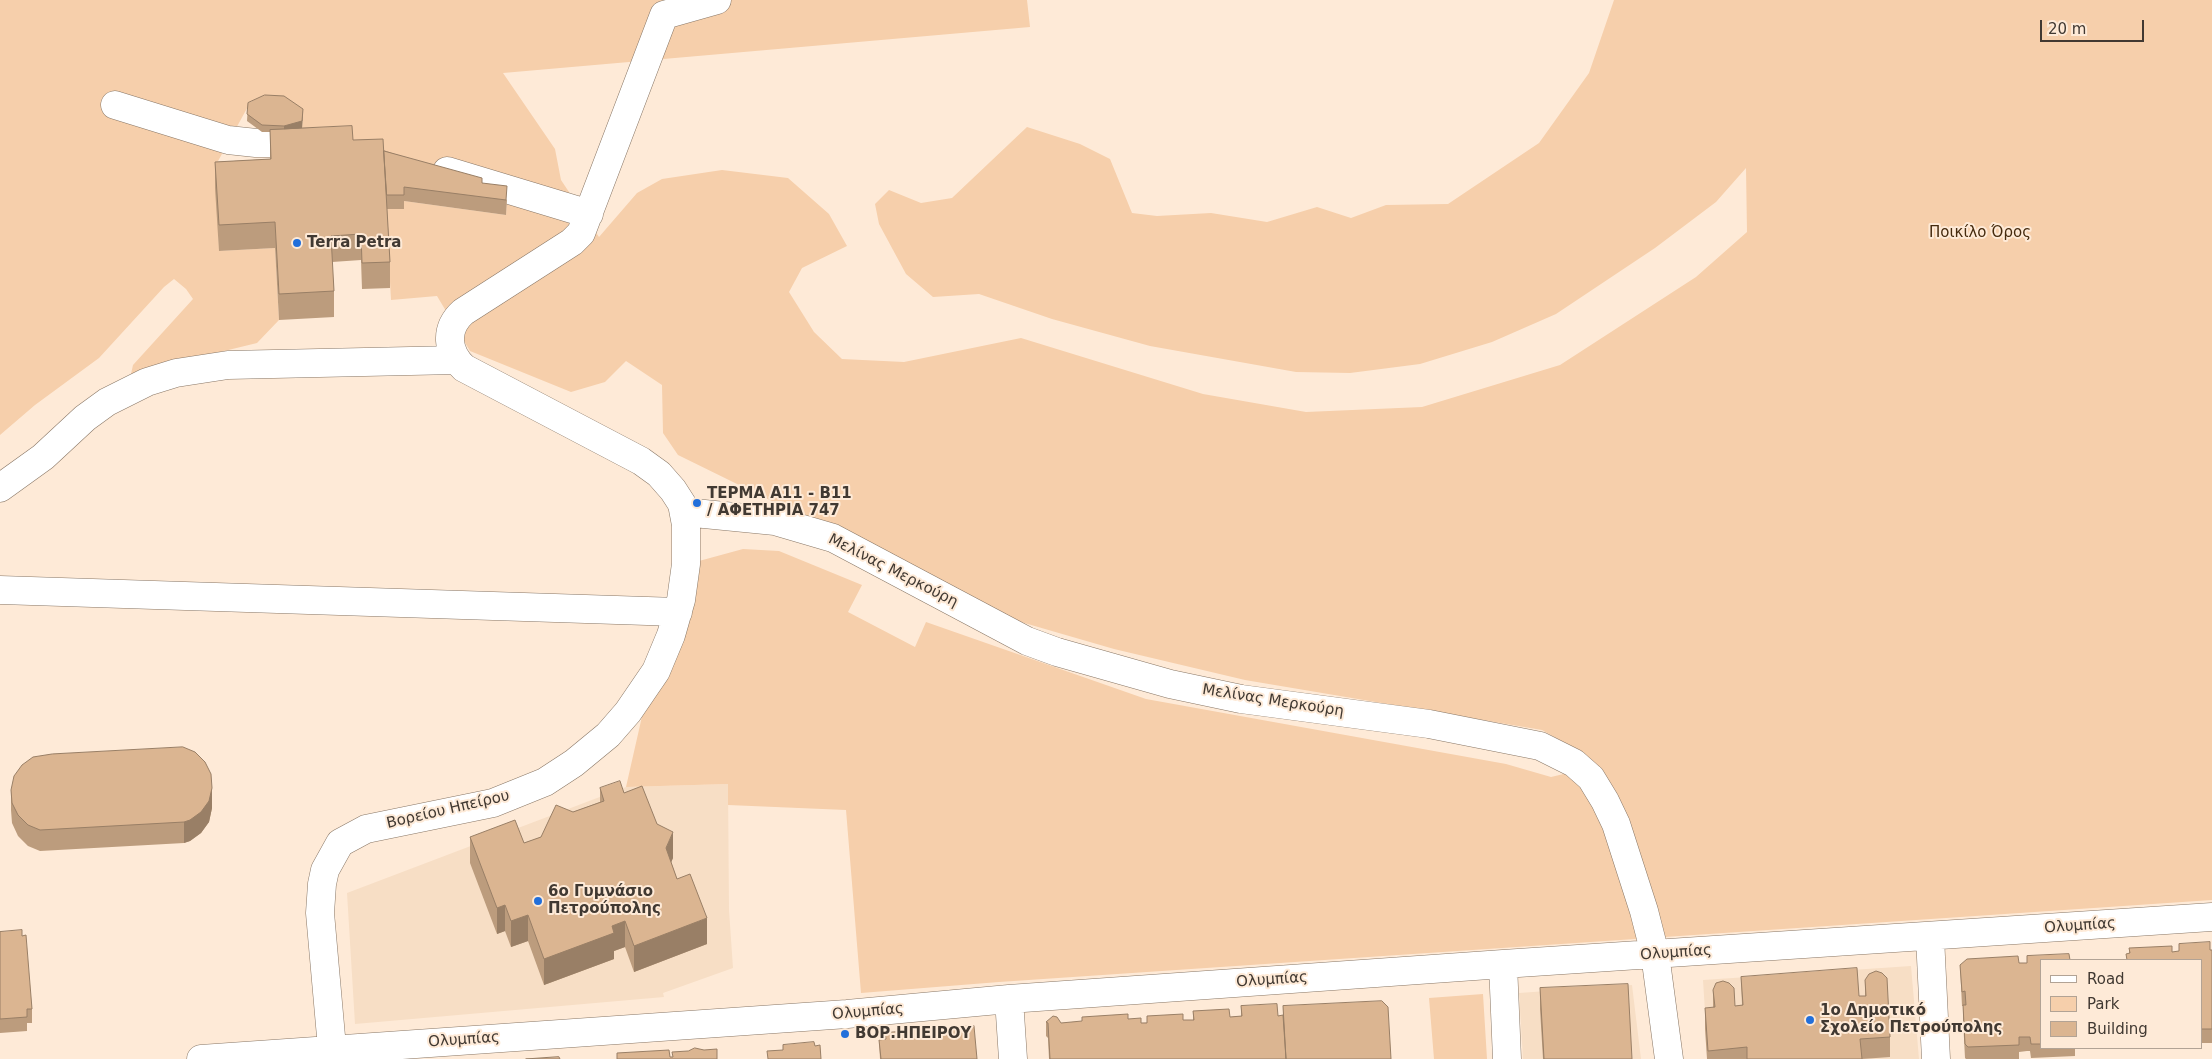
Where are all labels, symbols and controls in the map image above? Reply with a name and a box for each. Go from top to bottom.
scale bar [2042,10,2146,42]
text: 20 m [2048,20,2086,38]
park label: Ποικίλο Όρος [1929,224,2031,242]
place label: Terra Petra [307,234,401,252]
marker: Terra Petra [291,237,303,249]
place label: ΤΕΡΜΑ Α11 - Β11 / ΑΦΕΤΗΡΙΑ 747 [707,485,852,520]
marker: ΤΕΡΜΑ Α11 - Β11 / ΑΦΕΤΗΡΙΑ 747 [691,497,703,509]
street label: Μελίνας Μερκούρη [825,530,961,612]
street label: Μελίνας Μερκούρη [1201,681,1345,721]
street label: Βορείου Ηπείρου [385,787,511,833]
place label: 6ο Γυμνάσιο Πετρούπολης [548,883,661,918]
marker: 6ο Γυμνάσιο Πετρούπολης [532,895,544,907]
street label: Ολυμπίας [2044,915,2116,937]
street label: Ολυμπίας [1640,942,1712,964]
legend [2040,959,2202,1049]
street label: Ολυμπίας [1236,969,1308,991]
text: Road [2087,970,2125,988]
text: Park [2087,995,2119,1013]
street label: Ολυμπίας [831,1000,905,1024]
place label: 1ο Δημοτικό Σχολείο Πετρούπολης [1820,1002,2002,1037]
marker: 1ο Δημοτικό Σχολείο Πετρούπολης [1804,1014,1816,1026]
text: Building [2087,1020,2148,1038]
place label: ΒΟΡ.ΗΠΕΙΡΟΥ [855,1025,971,1043]
marker: ΒΟΡ.ΗΠΕΙΡΟΥ [839,1028,851,1040]
street label: Ολυμπίας [428,1029,500,1051]

